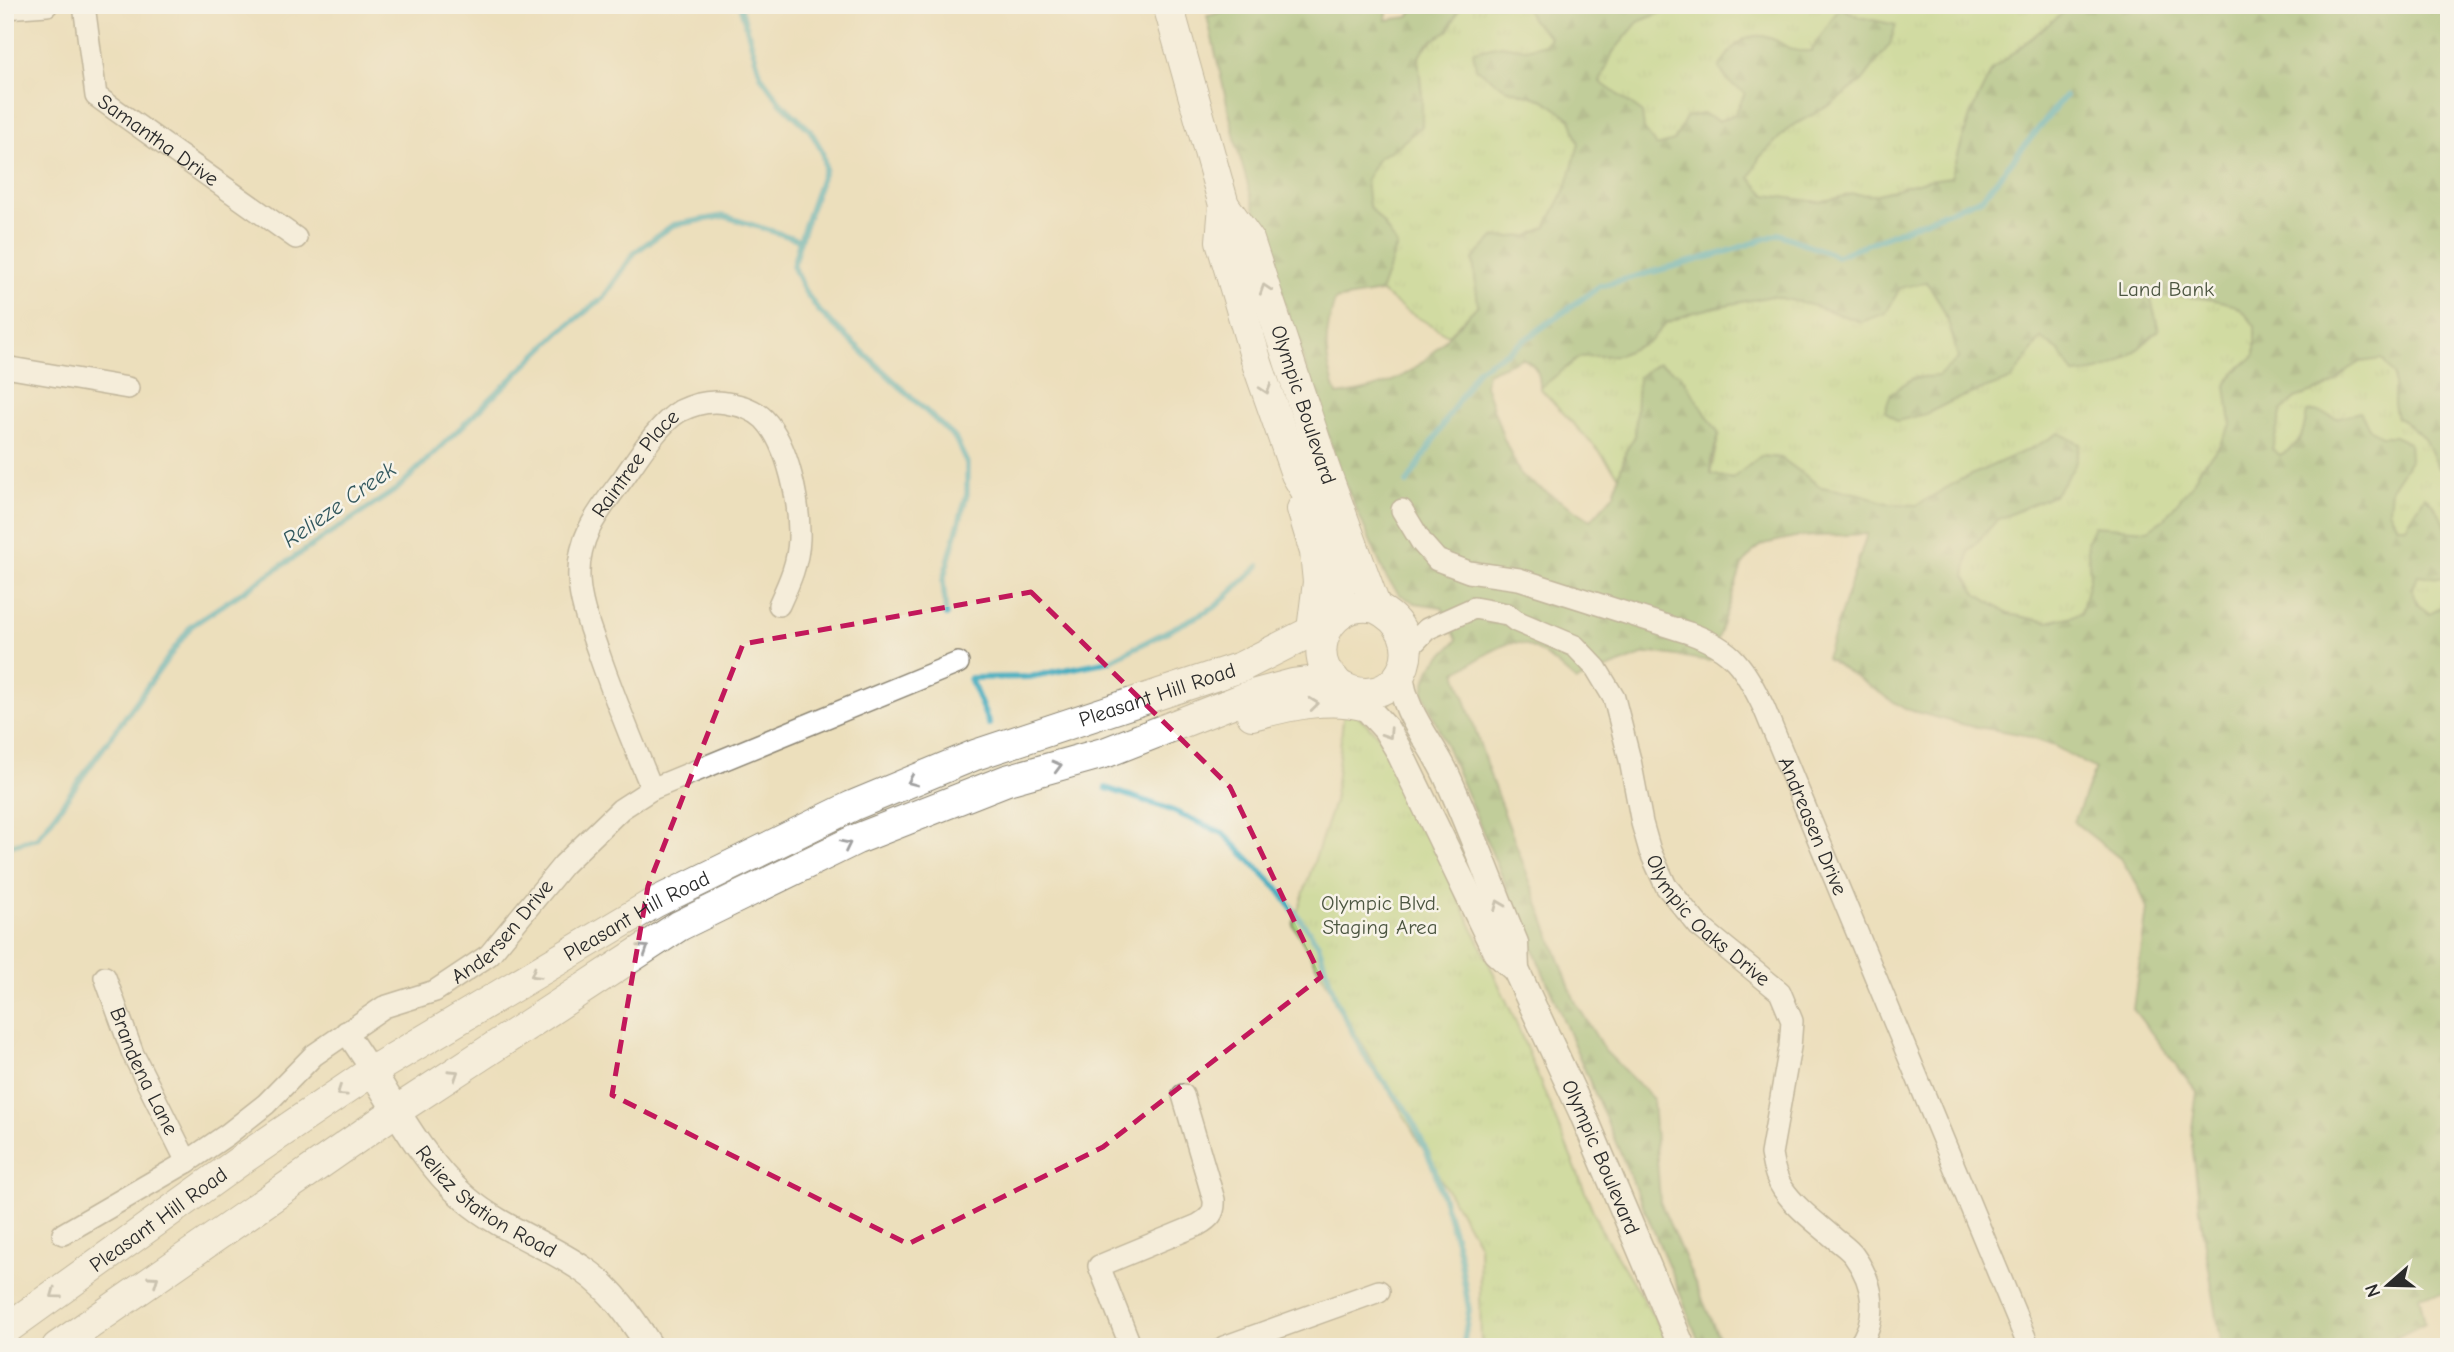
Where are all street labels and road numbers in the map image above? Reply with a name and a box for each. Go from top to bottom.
street label: Samantha Drive [93,89,223,191]
street label: Olympic Boulevard [1266,322,1341,487]
street label: Raintree Place [587,404,684,522]
street label: Pleasant Hill Road [1076,658,1239,732]
street label: Andreasen Drive [1774,753,1852,899]
street label: Olympic Oaks Drive [1641,851,1775,991]
street label: Pleasant Hill Road [559,866,713,966]
street label: Andersen Drive [447,875,558,989]
street label: Brandena Lane [105,1004,184,1139]
street label: Olympic Boulevard [1557,1076,1645,1238]
street label: Reliez Station Road [411,1141,561,1263]
street label: Pleasant Hill Road [85,1162,232,1277]

